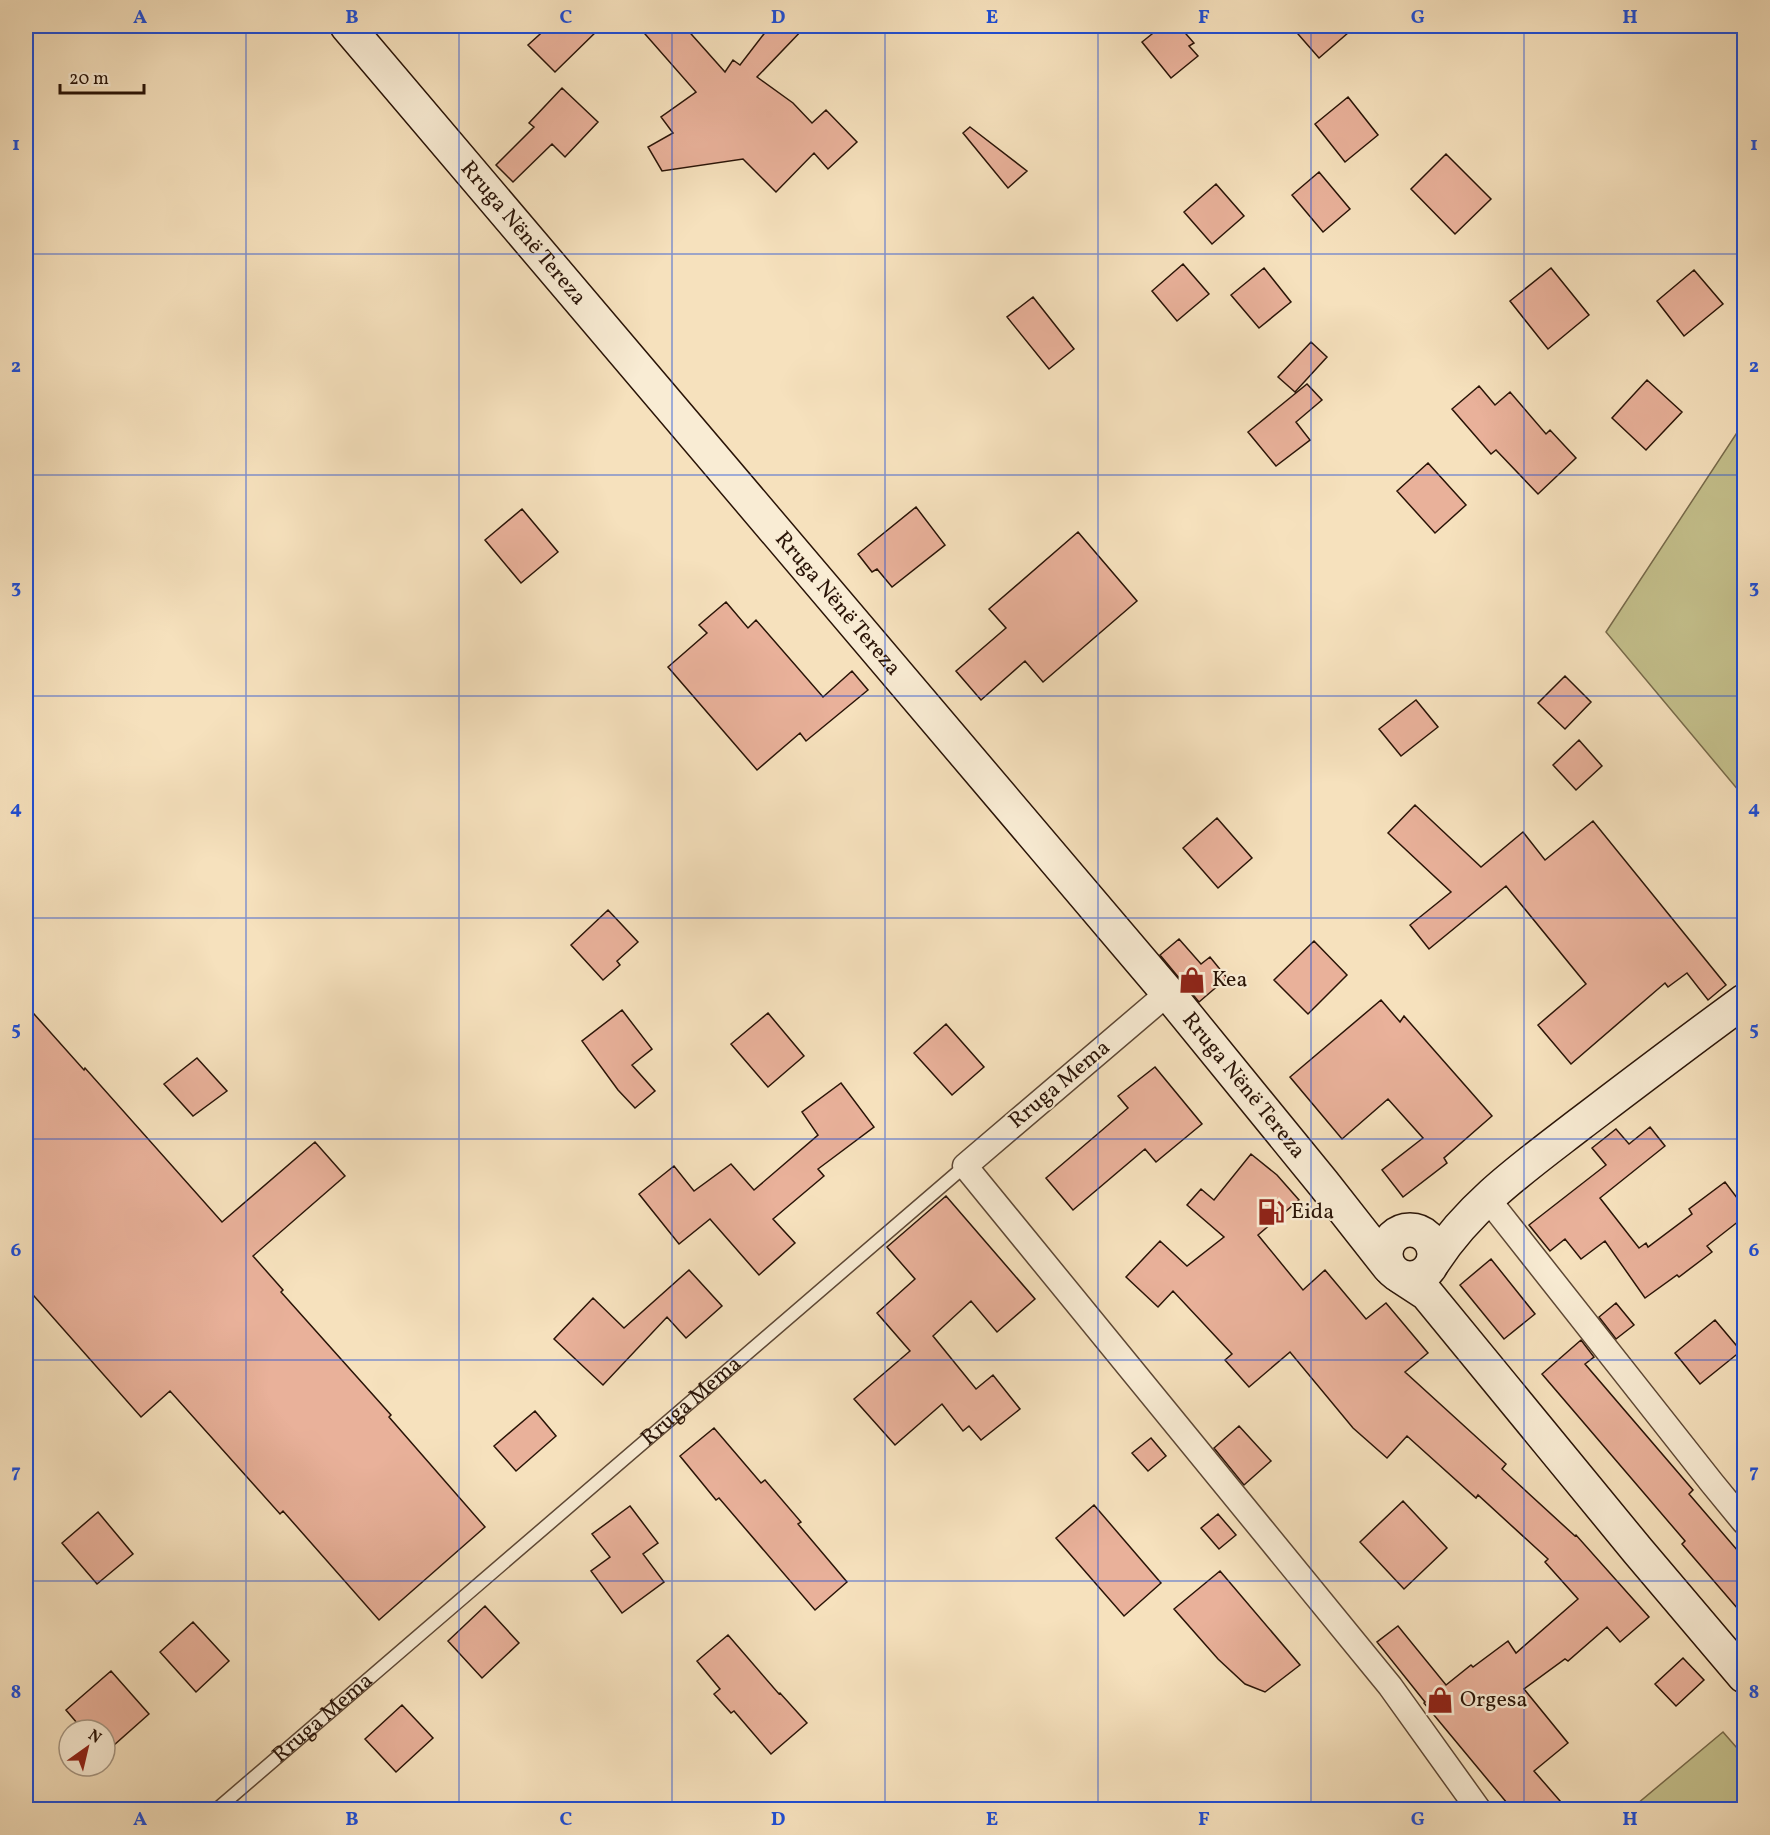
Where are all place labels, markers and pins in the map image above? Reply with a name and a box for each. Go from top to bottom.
shop icon: Kea [1177,965,1207,995]
place label: Kea [1212,965,1247,996]
fuel station icon: Eida [1256,1197,1286,1227]
place label: Eida [1291,1197,1334,1228]
shop icon: Orgesa [1425,1685,1455,1715]
place label: Orgesa [1460,1685,1527,1716]

